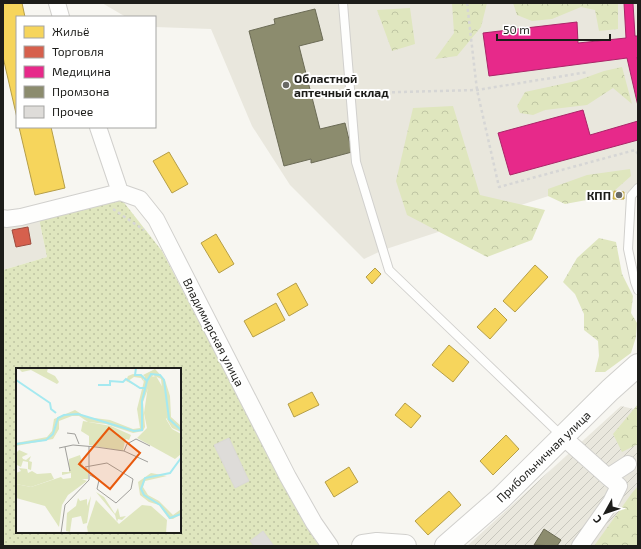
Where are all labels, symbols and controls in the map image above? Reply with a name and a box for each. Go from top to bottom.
legend [16,16,156,128]
scale bar [497,16,610,42]
text: 50 m [503,22,530,36]
text: Жильё [52,24,89,38]
text: Торговля [52,44,104,58]
text: Медицина [52,64,111,78]
place label: Областной аптечный склад [294,71,389,99]
marker: Областной аптечный склад [281,80,291,90]
text: Промзона [52,84,109,98]
text: Прочее [52,104,93,118]
place label: КПП [587,188,611,202]
marker: КПП [614,190,624,200]
street label: Владимирская улица [180,276,247,389]
inset map [16,368,181,533]
street label: Прибольничная улица [493,407,594,505]
north arrow [585,493,625,533]
text: С [590,513,604,526]

